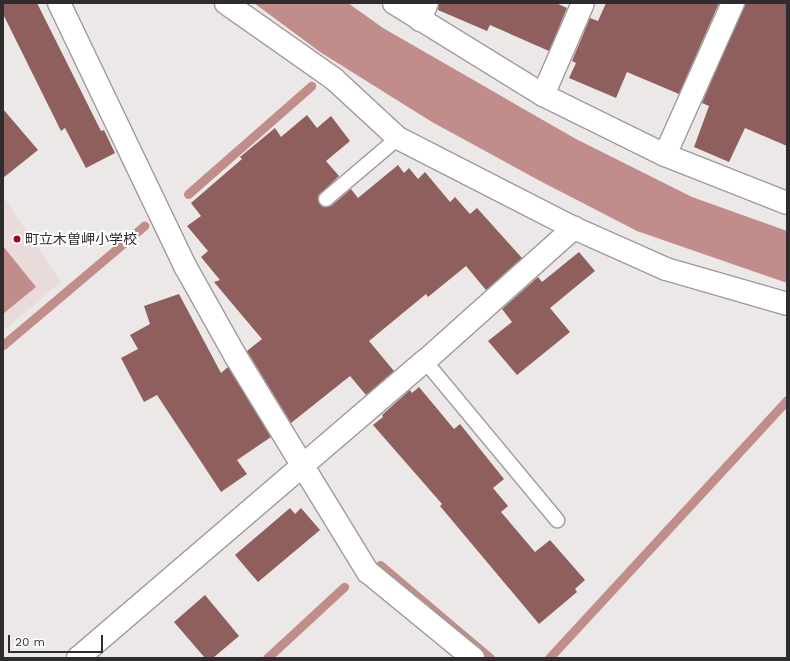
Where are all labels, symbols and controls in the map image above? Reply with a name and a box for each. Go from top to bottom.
place label: 町立木曽岬小学校 [25,231,137,247]
marker: 町立木曽岬小学校 [12,234,22,244]
scale bar [10,627,105,653]
text: 20 m [15,635,45,649]

